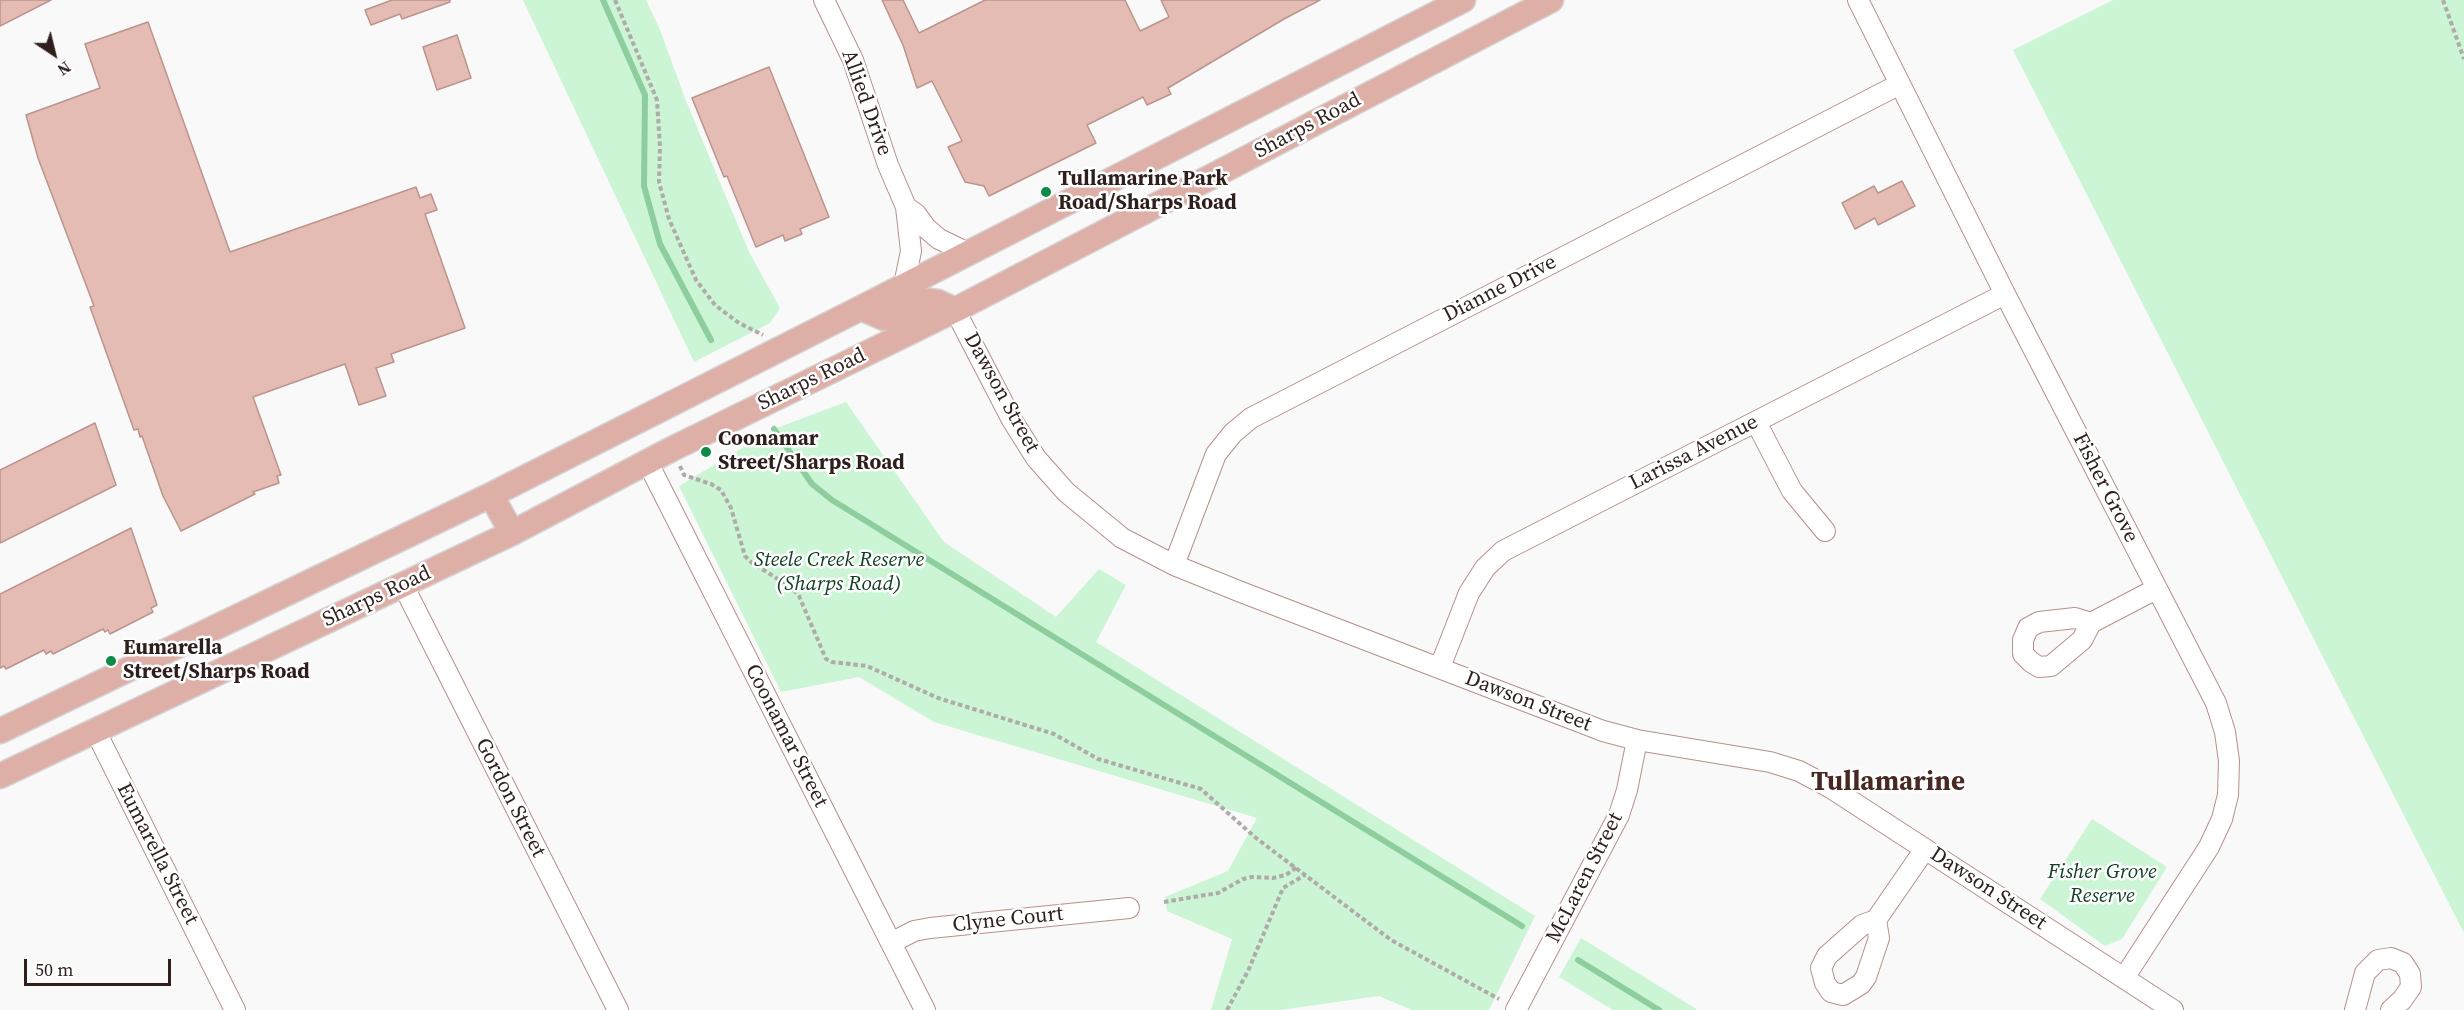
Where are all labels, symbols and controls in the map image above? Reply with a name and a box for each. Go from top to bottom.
north arrow [24,24,84,84]
street label: Allied Drive [835,47,897,159]
text: N [53,56,75,81]
street label: Sharps Road [1251,88,1365,164]
place label: Tullamarine Park Road/Sharps Road [1058,167,1237,217]
marker: Tullamarine Park Road/Sharps Road [1039,185,1053,199]
street label: Dianne Drive [1439,250,1561,328]
street label: Dawson Street [958,328,1044,458]
street label: Sharps Road [754,343,870,417]
street label: Larissa Avenue [1625,410,1763,496]
place label: Coonamar Street/Sharps Road [718,427,905,477]
street label: Fisher Grove [2067,429,2143,547]
marker: Coonamar Street/Sharps Road [699,445,713,459]
park label: Steele Creek Reserve (Sharps Road) [754,548,924,598]
street label: Sharps Road [319,561,435,633]
place label: Eumarella Street/Sharps Road [123,636,310,686]
marker: Eumarella Street/Sharps Road [104,654,118,668]
street label: Coonamar Street [739,660,833,812]
street label: Dawson Street [1461,666,1595,738]
street label: Gordon Street [469,734,551,862]
district label: Tullamarine [1811,767,1965,799]
street label: Eumarella Street [110,779,204,929]
street label: McLaren Street [1541,809,1629,947]
street label: Dawson Street [1925,842,2051,936]
park label: Fisher Grove Reserve [2047,860,2157,910]
street label: Clyne Court [951,902,1065,938]
scale bar [27,947,174,985]
text: 50 m [35,957,73,982]

